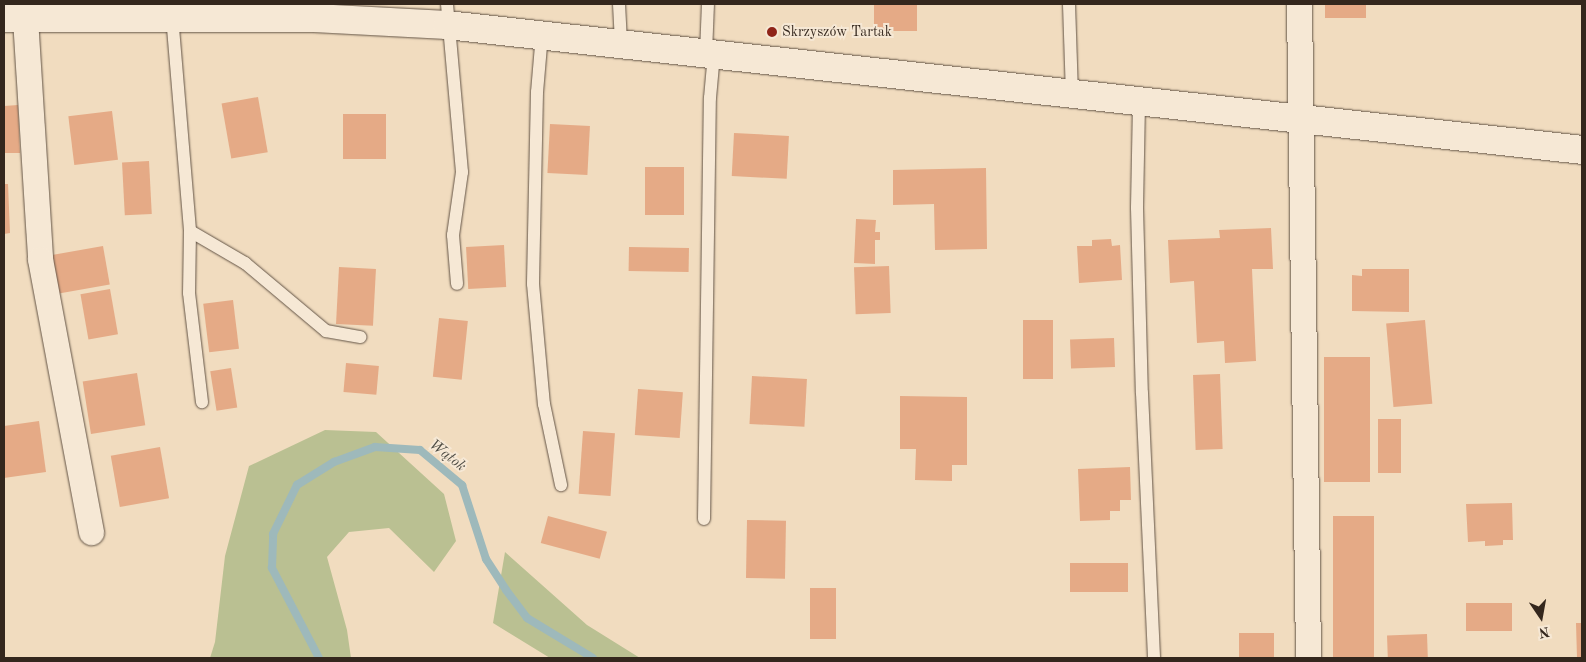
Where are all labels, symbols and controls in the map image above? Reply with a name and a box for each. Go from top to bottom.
place label: Skrzyszów Tartak [782,24,892,40]
marker: Skrzyszów Tartak [766,26,778,38]
water label: Wątok [425,436,469,476]
north arrow [1516,592,1566,642]
text: N [1537,624,1551,640]

